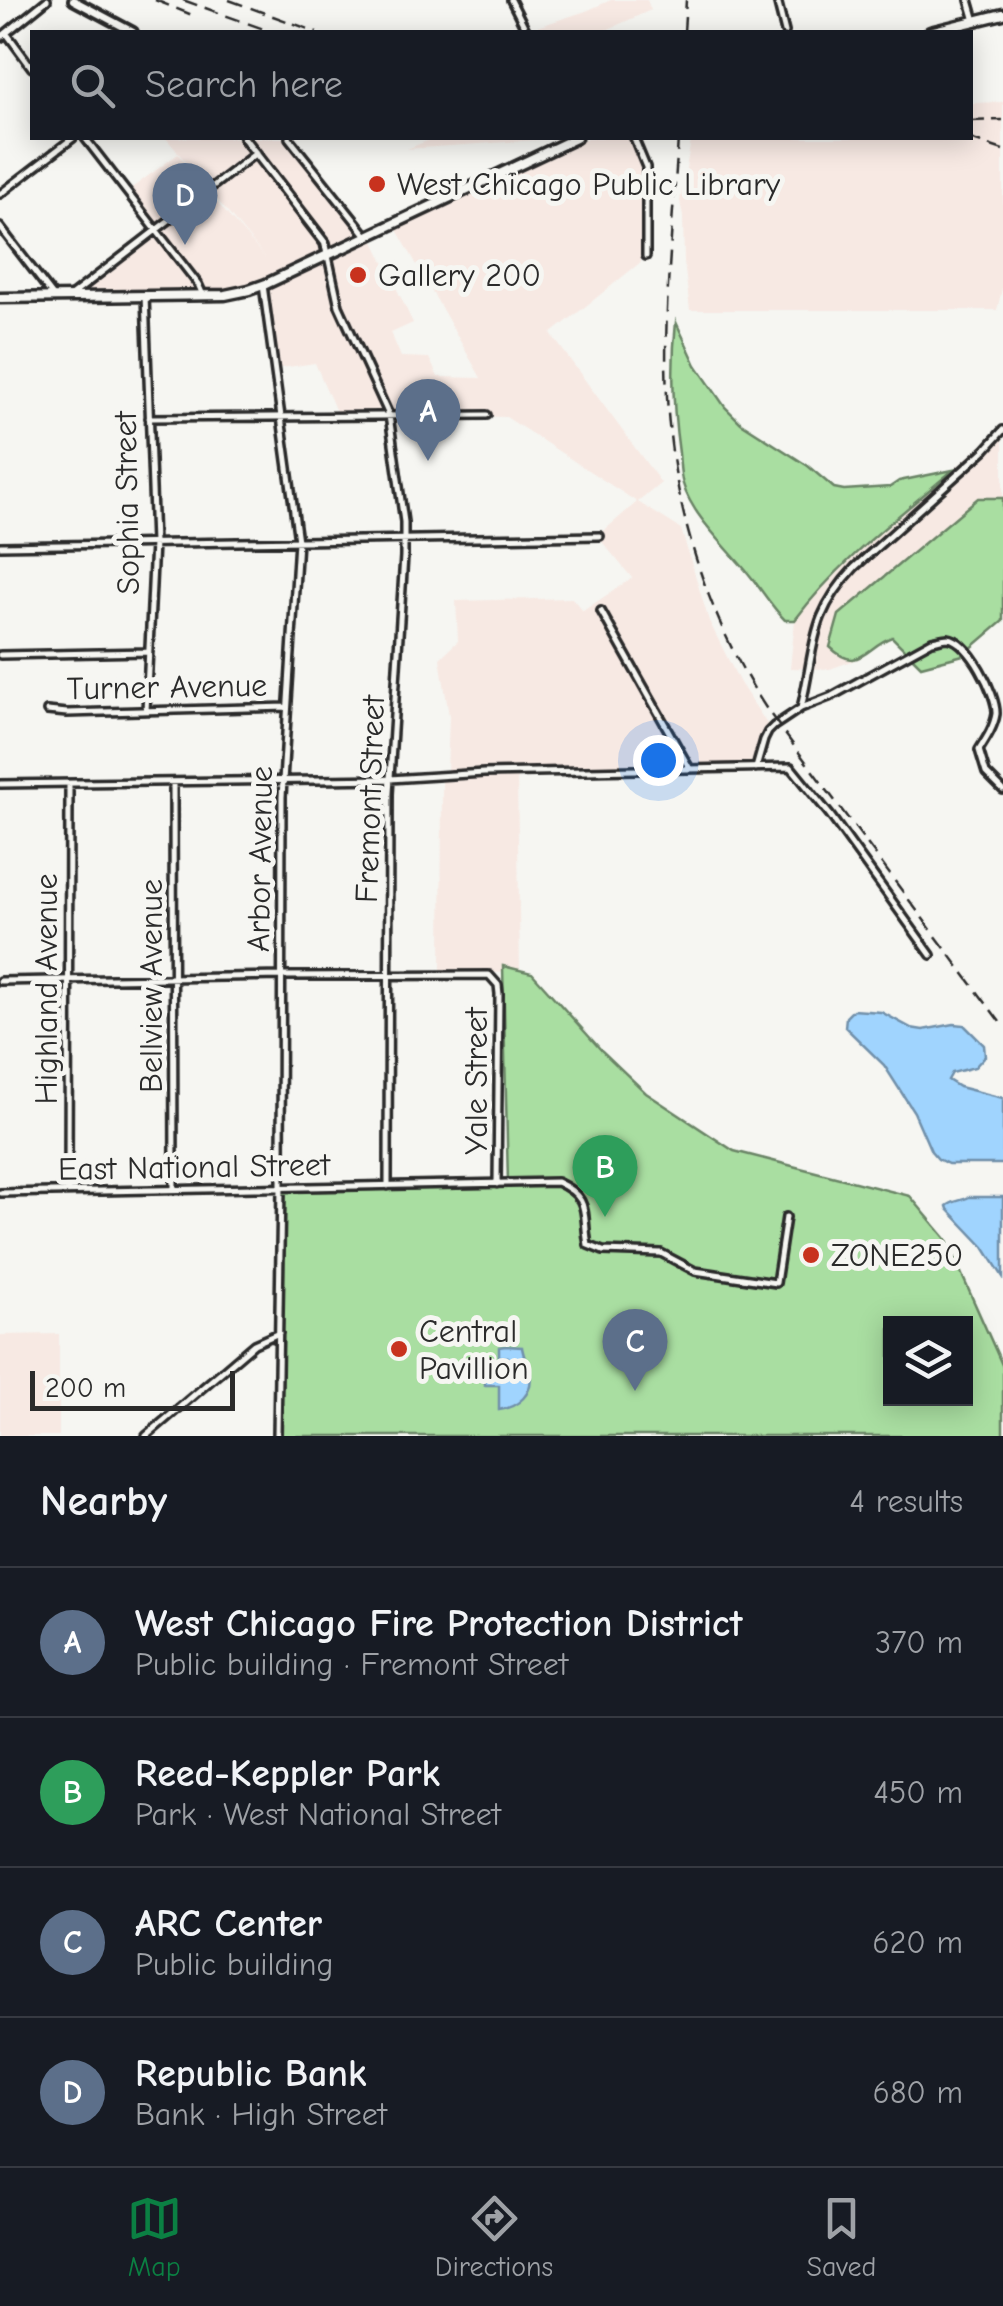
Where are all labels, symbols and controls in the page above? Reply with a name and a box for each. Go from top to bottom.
search box [30,30,973,140]
icon: search [65,58,120,113]
text: Search here [145,63,343,107]
pin: D [152,162,218,245]
place label: West Chicago Public Library [397,166,781,203]
marker: West Chicago Public Library [366,173,388,195]
place label: Gallery 200 [378,257,541,294]
marker: Gallery 200 [347,264,369,286]
pin: A [396,378,460,461]
street label: Sophia Street [107,410,147,595]
street label: Turner Avenue [67,667,267,707]
street label: Fremont Street [348,694,392,903]
your location [633,735,684,786]
street label: Arbor Avenue [240,766,280,952]
street label: Highland Avenue [28,874,65,1104]
street label: Bellview Avenue [133,879,170,1093]
street label: Yale Street [458,1006,495,1155]
pin: B [572,1134,638,1217]
street label: East National Street [58,1146,331,1188]
place label: ZONE250 [831,1237,963,1274]
marker: ZONE250 [800,1244,822,1266]
pin: C [602,1308,668,1391]
place label: Central Pavillion [419,1313,529,1387]
map controls [883,1316,973,1406]
button: layers [883,1316,973,1406]
marker: Central Pavillion [388,1338,410,1360]
scale bar [30,1366,235,1410]
text: 200 m [45,1372,126,1404]
text: Nearby [40,1477,167,1526]
text: 4 results [850,1483,963,1520]
text: West Chicago Fire Protection District [135,1602,742,1646]
text: A [64,1624,81,1661]
text: 370 m [875,1624,963,1661]
text: Public building · Fremont Street [135,1646,568,1683]
text: Reed-Keppler Park [135,1752,440,1796]
text: B [63,1774,82,1811]
text: 450 m [874,1774,963,1811]
text: Park · West National Street [135,1796,501,1833]
text: ARC Center [135,1902,322,1946]
text: C [63,1924,82,1961]
text: 620 m [872,1924,963,1961]
text: Public building [135,1946,333,1983]
text: Republic Bank [135,2052,367,2096]
text: D [63,2074,82,2111]
text: 680 m [873,2074,963,2111]
text: Bank · High Street [135,2096,387,2133]
tab: Map [127,2191,182,2283]
tab: Directions [435,2191,553,2283]
tab: Saved [806,2191,876,2283]

